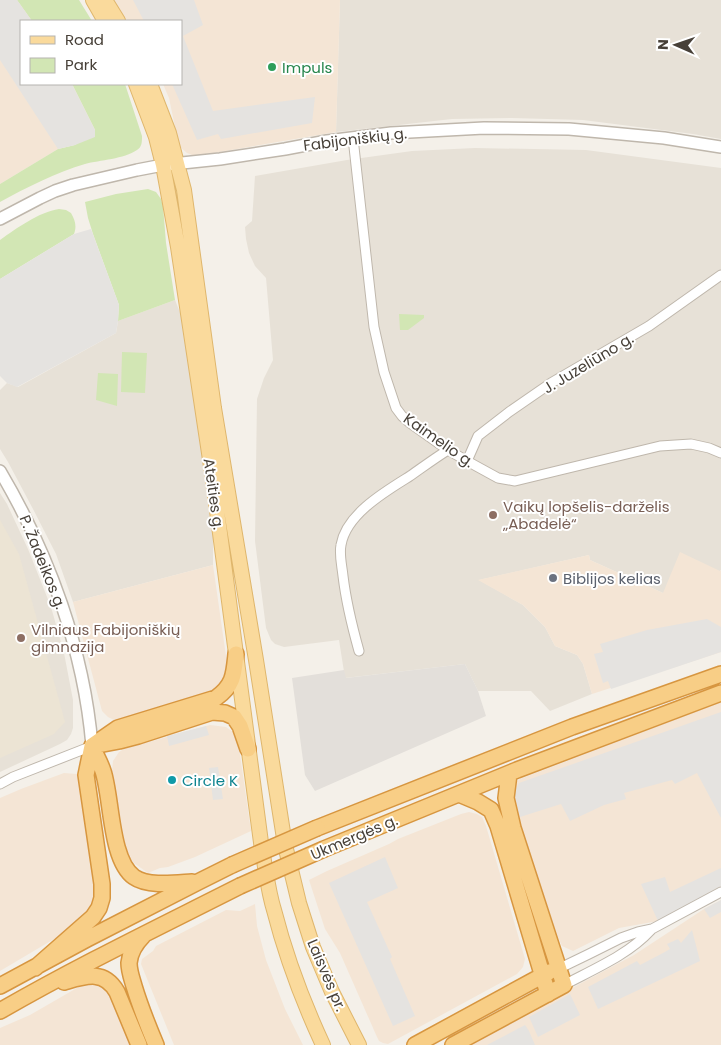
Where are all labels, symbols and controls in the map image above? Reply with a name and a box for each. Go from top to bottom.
legend [20,20,182,85]
north arrow [651,20,701,70]
text: Road [65,29,104,50]
text: N [653,39,673,50]
text: Park [65,54,97,75]
place label: Impuls [282,57,333,78]
marker: Impuls [266,61,278,73]
street label: Fabijoniškių g. [302,122,408,156]
street label: J. Juzeliūno g. [539,328,637,398]
street label: Kaimelio g. [399,408,479,472]
street label: Ateities g. [199,457,229,531]
place label: Vaikų lopšelis-darželis „Abadelė“ [502,496,670,534]
marker: Vaikų lopšelis-darželis „Abadelė“ [487,509,499,521]
street label: P. Žadeikos g. [15,512,71,612]
place label: Biblijos kelias [563,568,661,589]
marker: Biblijos kelias [547,572,559,584]
place label: Vilniaus Fabijoniškių gimnazija [31,619,180,657]
marker: Vilniaus Fabijoniškių gimnazija [15,632,27,644]
place label: Circle K [182,770,238,791]
marker: Circle K [166,774,178,786]
street label: Ukmergės g. [307,809,401,865]
street label: Laisvės pr. [302,936,352,1014]

